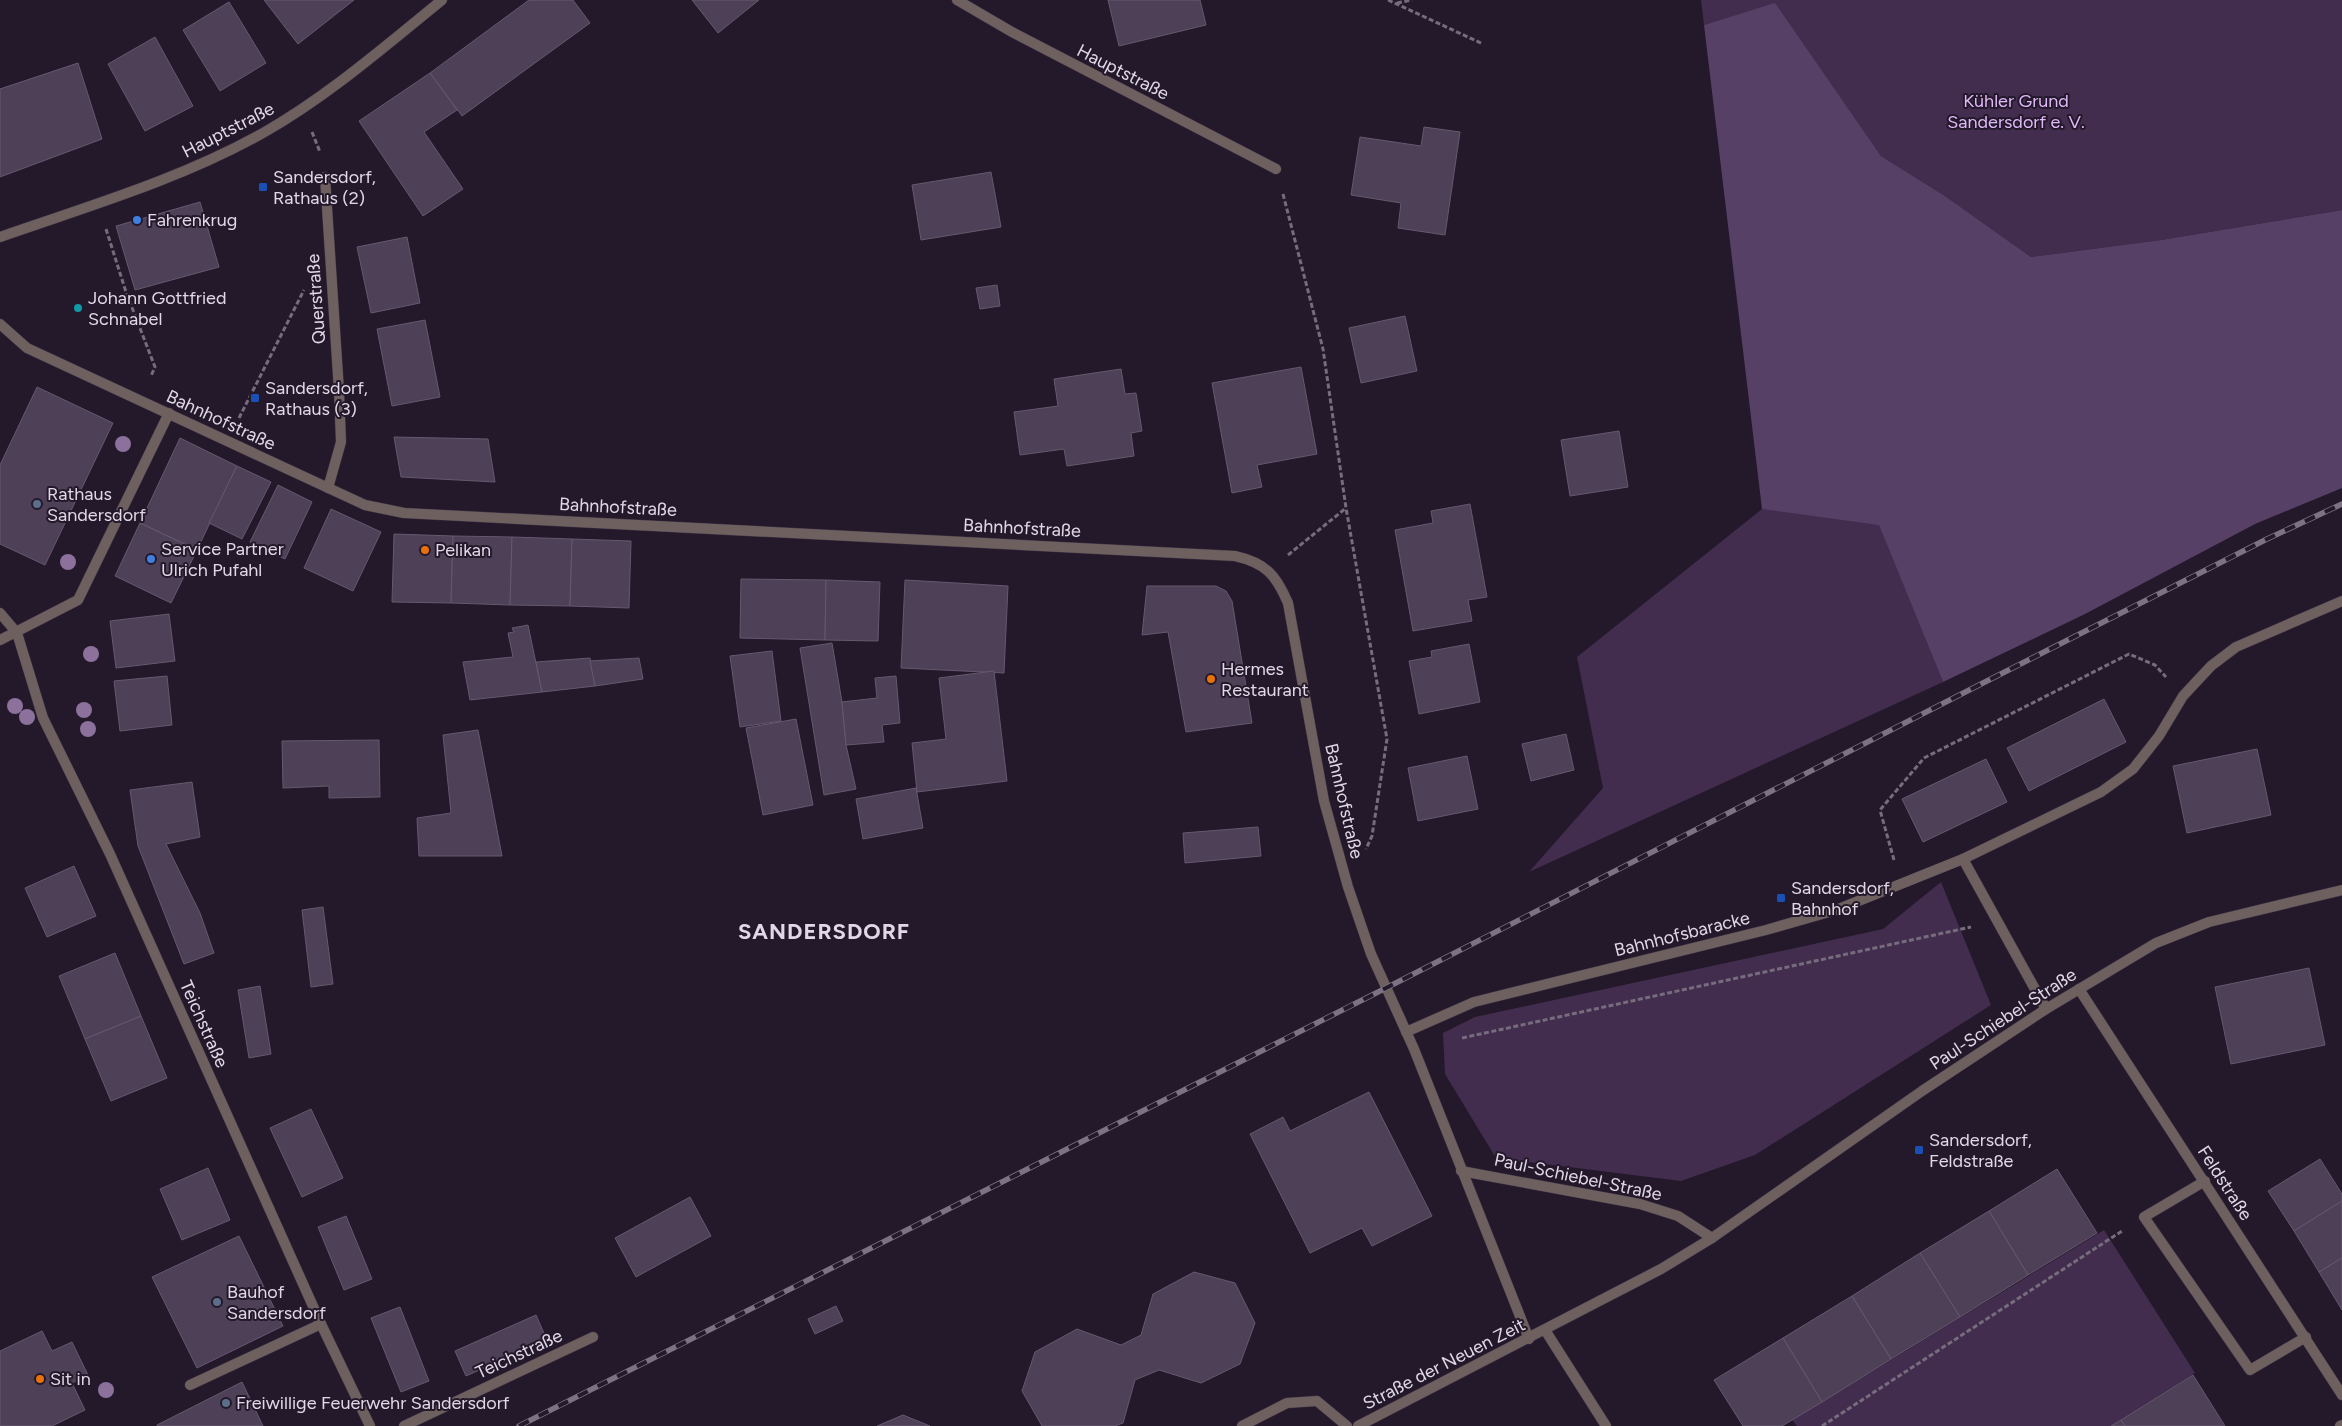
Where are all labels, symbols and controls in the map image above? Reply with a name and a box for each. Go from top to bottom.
street label: Hauptstraße [1073,39,1173,105]
park label: Kühler Grund Sandersdorf e. V. [1947,90,2085,133]
street label: Hauptstraße [178,97,278,163]
place label: Sandersdorf, Rathaus (2) [273,166,376,209]
marker: Sandersdorf, Rathaus (2) [257,181,269,193]
place label: Fahrenkrug [147,209,237,231]
marker: Fahrenkrug [131,214,143,226]
street label: Querstraße [302,253,330,345]
place label: Johann Gottfried Schnabel [88,287,226,330]
marker: Johann Gottfried Schnabel [72,302,84,314]
place label: Sandersdorf, Rathaus (3) [265,377,368,420]
street label: Bahnhofstraße [163,385,279,455]
marker: Sandersdorf, Rathaus (3) [249,392,261,404]
place label: Rathaus Sandersdorf [47,483,146,526]
street label: Bahnhofstraße [559,493,678,521]
marker: Rathaus Sandersdorf [31,498,43,510]
street label: Bahnhofstraße [963,514,1082,542]
place label: Service Partner Ulrich Pufahl [161,538,284,581]
place label: Pelikan [435,539,491,561]
marker: Pelikan [419,544,431,556]
marker: Service Partner Ulrich Pufahl [145,553,157,565]
place label: Hermes Restaurant [1221,658,1309,701]
marker: Hermes Restaurant [1205,673,1217,685]
street label: Bahnhofstraße [1320,741,1368,861]
place label: Sandersdorf, Bahnhof [1791,877,1894,920]
marker: Sandersdorf, Bahnhof [1775,892,1787,904]
street label: Bahnhofsbaracke [1612,906,1752,961]
district label: SANDERSDORF [738,918,910,945]
street label: Paul-Schiebel-Straße [1925,963,2081,1075]
street label: Teichstraße [175,977,233,1071]
place label: Sandersdorf, Feldstraße [1929,1129,2032,1172]
street label: Feldstraße [2193,1142,2257,1225]
marker: Sandersdorf, Feldstraße [1913,1144,1925,1156]
street label: Paul-Schiebel-Straße [1492,1148,1664,1206]
place label: Bauhof Sandersdorf [227,1281,326,1324]
marker: Bauhof Sandersdorf [211,1296,223,1308]
street label: Straße der Neuen Zeit [1359,1313,1529,1414]
street label: Teichstraße [472,1324,566,1384]
place label: Sit in [50,1368,91,1390]
marker: Sit in [34,1373,46,1385]
place label: Freiwillige Feuerwehr Sandersdorf [236,1392,510,1414]
marker: Freiwillige Feuerwehr Sandersdorf [220,1397,232,1409]

